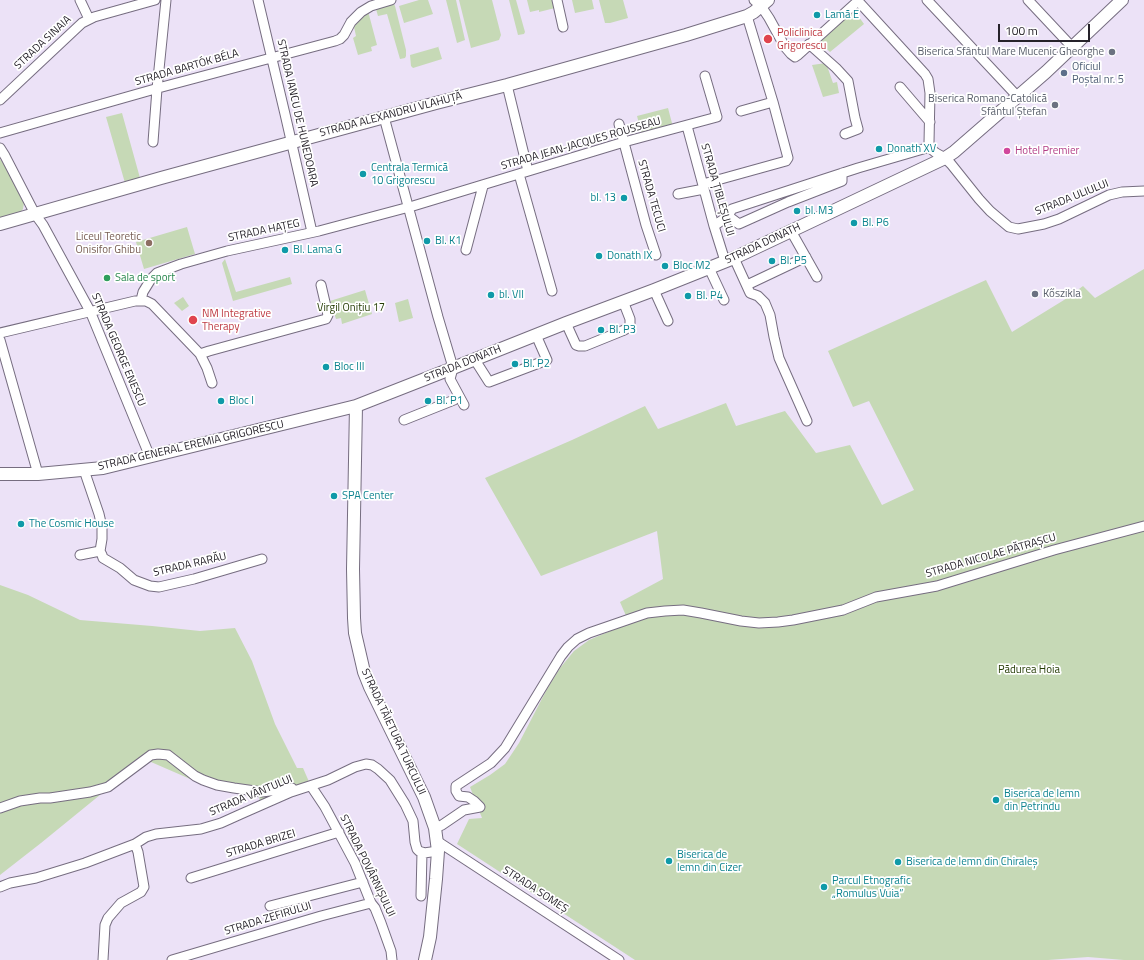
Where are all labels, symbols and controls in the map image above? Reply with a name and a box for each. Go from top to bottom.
place label: Lamă E [825,8,859,22]
marker: Lamă E [812,10,822,20]
street label: STRADA SINAIA [12,13,74,73]
scale bar [1000,16,1092,42]
text: 100 m [1005,21,1038,40]
place label: Policlinica Grigorescu [777,26,826,52]
marker: Policlinica Grigorescu [762,33,774,45]
street label: STRADA IANCU DE HUNEDOARA [274,38,320,188]
place label: Biserica Sfântul Mare Mucenic Gheorghe [917,45,1104,59]
street label: STRADA BARTÓK BÉLA [134,47,240,89]
marker: Biserica Sfântul Mare Mucenic Gheorghe [1107,47,1117,57]
place label: Oficiul Poștal nr. 5 [1072,60,1124,86]
marker: Oficiul Poștal nr. 5 [1059,68,1069,78]
street label: STRADA ALEXANDRU VLAHUȚĂ [318,90,464,140]
place label: Biserica Romano-Catolică Sfântul Ștefan [928,92,1047,118]
marker: Biserica Romano-Catolică Sfântul Ștefan [1050,100,1060,110]
street label: STRADA JEAN-JACQUES ROUSSEAU [500,115,662,173]
street label: STRADA ȚIBLEȘULUI [697,142,737,238]
place label: Donath XV [887,142,936,156]
marker: Donath XV [874,144,884,154]
place label: Hotel Premier [1015,144,1079,158]
marker: Hotel Premier [1002,146,1012,156]
street label: STRADA TECUCI [634,158,668,234]
place label: Centrala Termică 10 Grigorescu [371,161,448,187]
marker: Centrala Termică 10 Grigorescu [358,169,368,179]
street label: STRADA ULIULUI [1033,177,1111,219]
place label: bl. 13 [591,191,616,205]
marker: bl. 13 [619,193,629,203]
place label: bl. M3 [805,204,834,218]
marker: bl. M3 [792,206,802,216]
place label: Bl. P6 [862,216,889,230]
street label: STRADA HAȚEG [227,217,301,245]
marker: Bl. P6 [849,218,859,228]
street label: STRADA DONATH [723,221,803,267]
place label: Liceul Teoretic Onisifor Ghibu [76,230,141,256]
place label: Bl. K1 [435,234,462,248]
marker: Bl. K1 [422,236,432,246]
marker: Liceul Teoretic Onisifor Ghibu [144,238,154,248]
place label: Bl. Lama G [293,243,342,257]
marker: Bl. Lama G [280,245,290,255]
place label: Donath IX [607,249,652,263]
marker: Donath IX [594,251,604,261]
place label: Bl. P5 [780,254,807,268]
marker: Bl. P5 [767,256,777,266]
place label: Bloc M2 [673,259,711,273]
marker: Bloc M2 [660,261,670,271]
place label: Sala de sport [115,271,175,285]
marker: Sala de sport [102,273,112,283]
place label: Kőszikla [1043,287,1081,301]
place label: bl. VII [499,288,524,302]
place label: Bl. P4 [696,289,723,303]
marker: Kőszikla [1030,289,1040,299]
marker: bl. VII [486,290,496,300]
street label: STRADA GEORGE ENESCU [88,291,148,409]
marker: Bl. P4 [683,291,693,301]
park label: Virgil Onițiu 17 [317,301,385,315]
place label: NM Integrative Therapy [202,307,271,333]
marker: NM Integrative Therapy [187,314,199,326]
place label: Bl. P3 [609,323,636,337]
marker: Bl. P3 [596,325,606,335]
street label: STRADA DONATH [423,343,503,385]
place label: Bl. P2 [523,357,550,371]
marker: Bl. P2 [510,359,520,369]
place label: Bloc III [334,360,364,374]
marker: Bloc III [321,362,331,372]
place label: Bloc I [229,394,254,408]
place label: Bl. P1 [436,394,463,408]
marker: Bloc I [216,396,226,406]
marker: Bl. P1 [423,396,433,406]
street label: STRADA GENERAL EREMIA GRIGORESCU [97,418,285,474]
place label: SPA Center [342,489,394,503]
marker: SPA Center [329,491,339,501]
place label: The Cosmic House [29,517,114,531]
marker: The Cosmic House [16,519,26,529]
street label: STRADA NICOLAE PĂTRAȘCU [924,531,1058,581]
street label: STRADA RARĂU [152,550,228,580]
park label: Pădurea Hoia [998,663,1060,677]
street label: STRADA TĂIETURA TURCULUI [358,667,428,797]
street label: STRADA VÂNTULUI [208,773,294,819]
place label: Biserica de lemn din Petrindu [1004,787,1080,813]
marker: Biserica de lemn din Petrindu [991,795,1001,805]
street label: STRADA POVÂRNIȘULUI [336,813,398,919]
street label: STRADA BRIZEI [225,827,297,861]
place label: Biserica de lemn din Cizer [677,848,742,874]
place label: Biserica de lemn din Chiraleș [906,855,1038,869]
marker: Biserica de lemn din Cizer [664,856,674,866]
marker: Biserica de lemn din Chiraleș [893,857,903,867]
street label: STRADA SOMEȘ [500,864,570,916]
place label: Parcul Etnografic „Romulus Vuia” [832,874,911,900]
marker: Parcul Etnografic „Romulus Vuia” [819,882,829,892]
street label: STRADA ZEFIRULUI [223,900,313,938]

